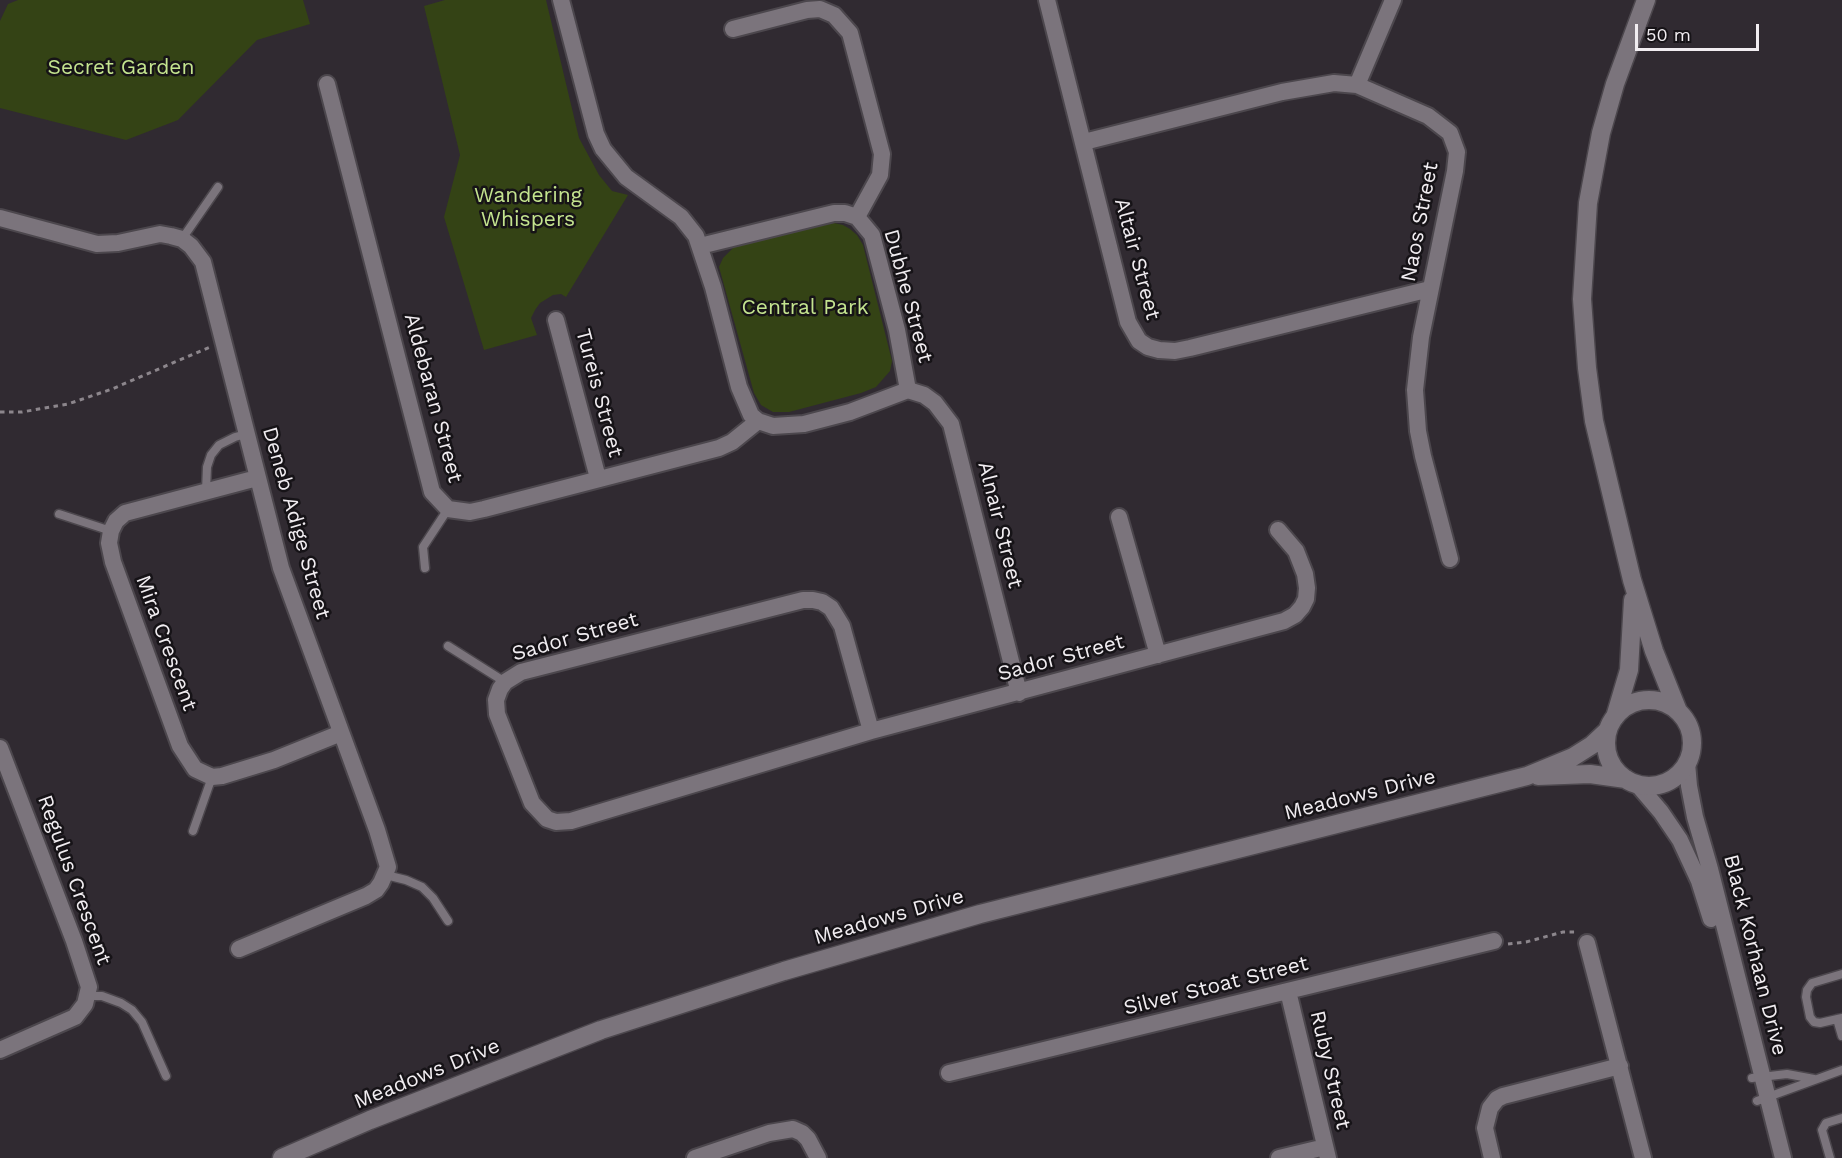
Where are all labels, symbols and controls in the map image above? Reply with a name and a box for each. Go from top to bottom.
scale bar [1638,12,1762,50]
text: 50 m [1646,24,1691,45]
park label: Secret Garden [48,55,194,81]
street label: Naos Street [1396,160,1444,284]
park label: Wandering Whispers [474,183,582,233]
street label: Altair Street [1109,195,1165,323]
street label: Dubhe Street [878,227,938,365]
park label: Central Park [741,295,869,321]
street label: Aldebaran Street [398,311,468,485]
street label: Tureis Street [570,326,628,460]
street label: Deneb Adige Street [256,424,336,622]
street label: Alnair Street [972,459,1028,591]
street label: Mira Crescent [130,572,202,714]
street label: Sador Street [509,607,641,667]
street label: Sador Street [995,629,1127,687]
street label: Meadows Drive [1282,764,1438,826]
street label: Regulus Crescent [32,792,116,968]
street label: Black Korhaan Drive [1718,852,1792,1058]
street label: Meadows Drive [811,884,967,950]
street label: Silver Stoat Street [1121,951,1311,1021]
street label: Ruby Street [1304,1008,1356,1132]
street label: Meadows Drive [350,1033,504,1115]

